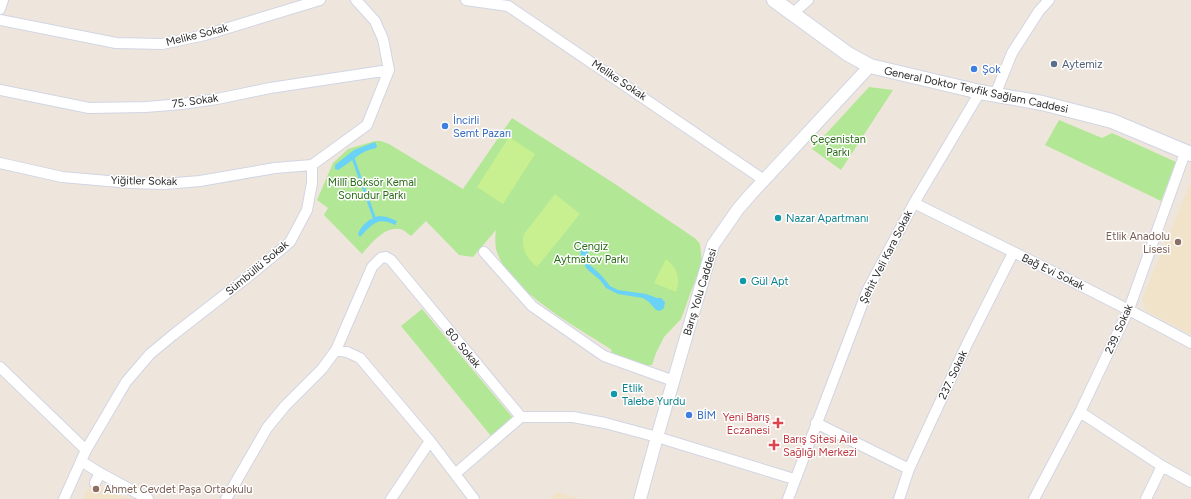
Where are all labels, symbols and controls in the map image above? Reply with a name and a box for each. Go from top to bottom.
street label: Melike Sokak [165,21,230,49]
street label: Melike Sokak [589,57,650,104]
place label: Aytemiz [1062,58,1103,71]
marker: Aytemiz [1049,59,1059,69]
place label: Şok [982,63,1001,76]
street label: General Doktor Tevfik Sağlam Caddesi [883,64,1069,116]
marker: Şok [969,64,979,74]
street label: 75. Sokak [171,91,220,111]
place label: İncirli Semt Pazarı [453,114,511,140]
marker: İncirli Semt Pazarı [440,121,450,131]
park label: Çeçenistan Parkı [810,133,866,159]
street label: Yiğitler Sokak [111,174,178,188]
park label: Millî Boksör Kemal Sonudur Parkı [328,176,416,202]
street label: Şehit Veli Kara Sokak [857,208,915,306]
place label: Nazar Apartmanı [786,212,869,225]
marker: Nazar Apartmanı [773,213,783,223]
place label: Etlik Anadolu Lisesi [1106,230,1170,256]
marker: Etlik Anadolu Lisesi [1173,237,1183,247]
street label: Sümbüllü Sokak [223,238,291,298]
park label: Cengiz Aytmatov Parkı [554,240,628,266]
street label: Barış Yolu Caddesi [681,247,719,337]
street label: Bağ Evi Sokak [1019,251,1087,293]
place label: Gül Apt [751,275,789,288]
marker: Gül Apt [738,276,748,286]
street label: 239. Sokak [1102,302,1136,356]
street label: 80. Sokak [443,325,484,371]
street label: 237. Sokak [936,348,970,401]
place label: Etlik Talebe Yurdu [622,382,685,408]
marker: Etlik Talebe Yurdu [609,389,619,399]
place label: BİM [697,409,716,422]
marker: BİM [684,410,694,420]
place label: Yeni Barış Eczanesi [723,411,770,437]
marker: Yeni Barış Eczanesi [773,418,783,428]
place label: Barış Sitesi Aile Sağlığı Merkezi [783,433,858,459]
marker: Barış Sitesi Aile Sağlığı Merkezi [768,439,780,451]
place label: Ahmet Cevdet Paşa Ortaokulu [104,483,252,496]
marker: Ahmet Cevdet Paşa Ortaokulu [91,484,101,494]

